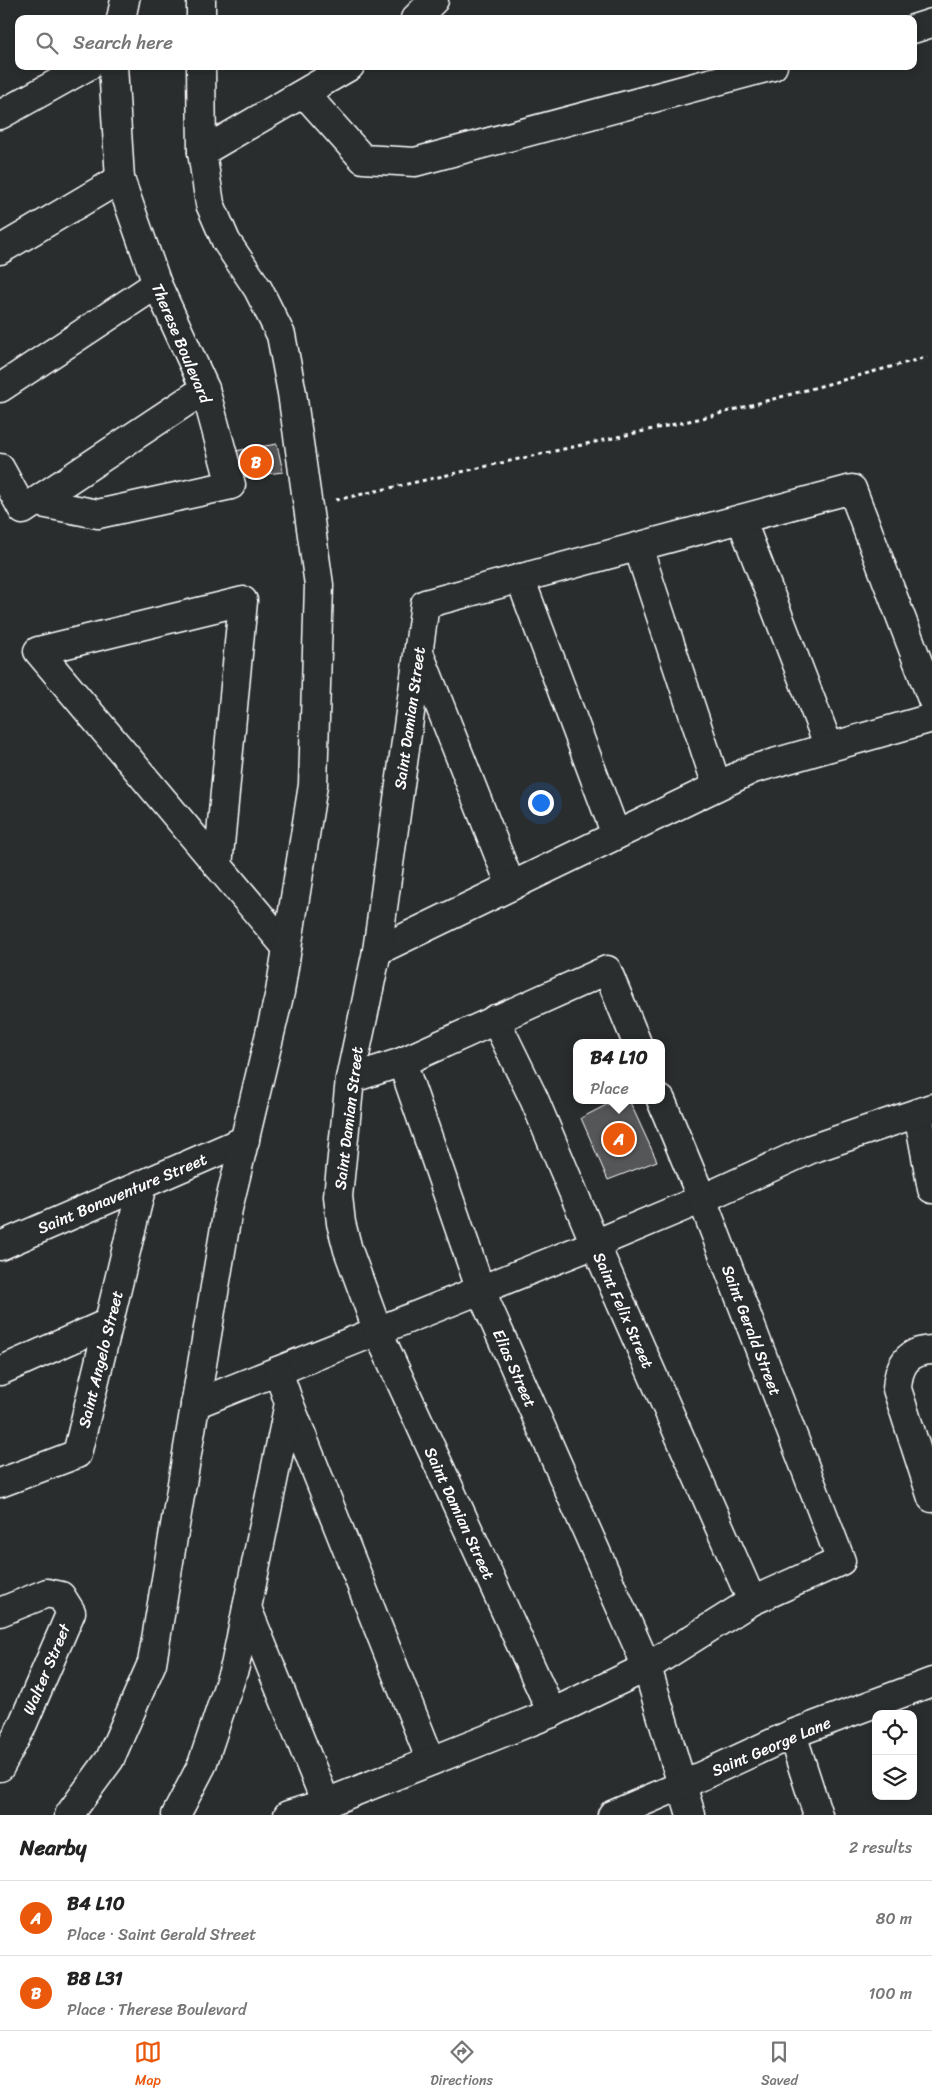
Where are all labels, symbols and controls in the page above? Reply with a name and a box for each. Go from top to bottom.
search box [15,15,917,70]
text: Search here [73,26,173,59]
icon: search [33,29,61,57]
street label: Therese Boulevard [143,278,221,409]
pin: B [240,443,272,481]
street label: Saint Damian Street [385,645,434,791]
your location [528,790,554,816]
popup [573,1039,665,1104]
text: B4 L10 [590,1041,648,1074]
street label: Saint Damian Street [325,1045,372,1191]
text: Place [590,1074,629,1103]
pin: A [603,1120,635,1158]
street label: Saint Bonaventure Street [33,1145,212,1242]
street label: Saint Felix Street [585,1247,662,1373]
street label: Saint Gerald Street [713,1260,790,1400]
street label: Saint Angelo Street [69,1287,132,1431]
street label: Elias Street [484,1324,545,1412]
street label: Saint Damian Street [416,1442,503,1585]
street label: Walter Street [14,1618,79,1719]
street label: Saint George Lane [707,1708,835,1785]
map controls [872,1710,917,1800]
button: locate [872,1710,917,1755]
button: layers [872,1755,917,1800]
text: Nearby [20,1829,86,1867]
text: 2 results [849,1833,912,1862]
text: B4 L10 [67,1887,125,1920]
text: A [31,1904,41,1933]
text: 80 m [876,1904,912,1933]
text: Place · Saint Gerald Street [67,1920,256,1949]
text: B8 L31 [67,1962,123,1995]
text: B [31,1979,41,2008]
text: 100 m [868,1979,912,2008]
text: Place · Therese Boulevard [67,1995,246,2024]
tab: Map [134,2038,162,2093]
tab: Directions [430,2038,493,2093]
tab: Saved [761,2038,798,2093]

